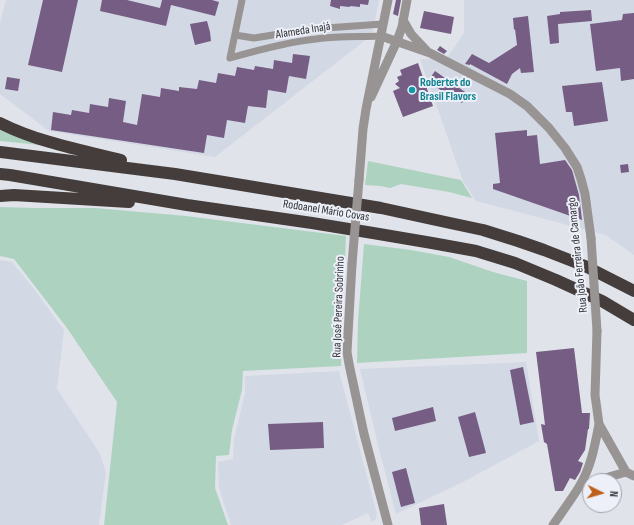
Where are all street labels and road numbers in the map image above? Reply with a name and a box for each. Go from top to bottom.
street label: Alameda Inajá [275,20,331,42]
street label: Rodoanel Mário Covas [282,197,370,225]
street label: Rua João Ferreira de Camargo [565,197,591,313]
street label: Rua José Pereira Sobrinho [330,256,348,358]

